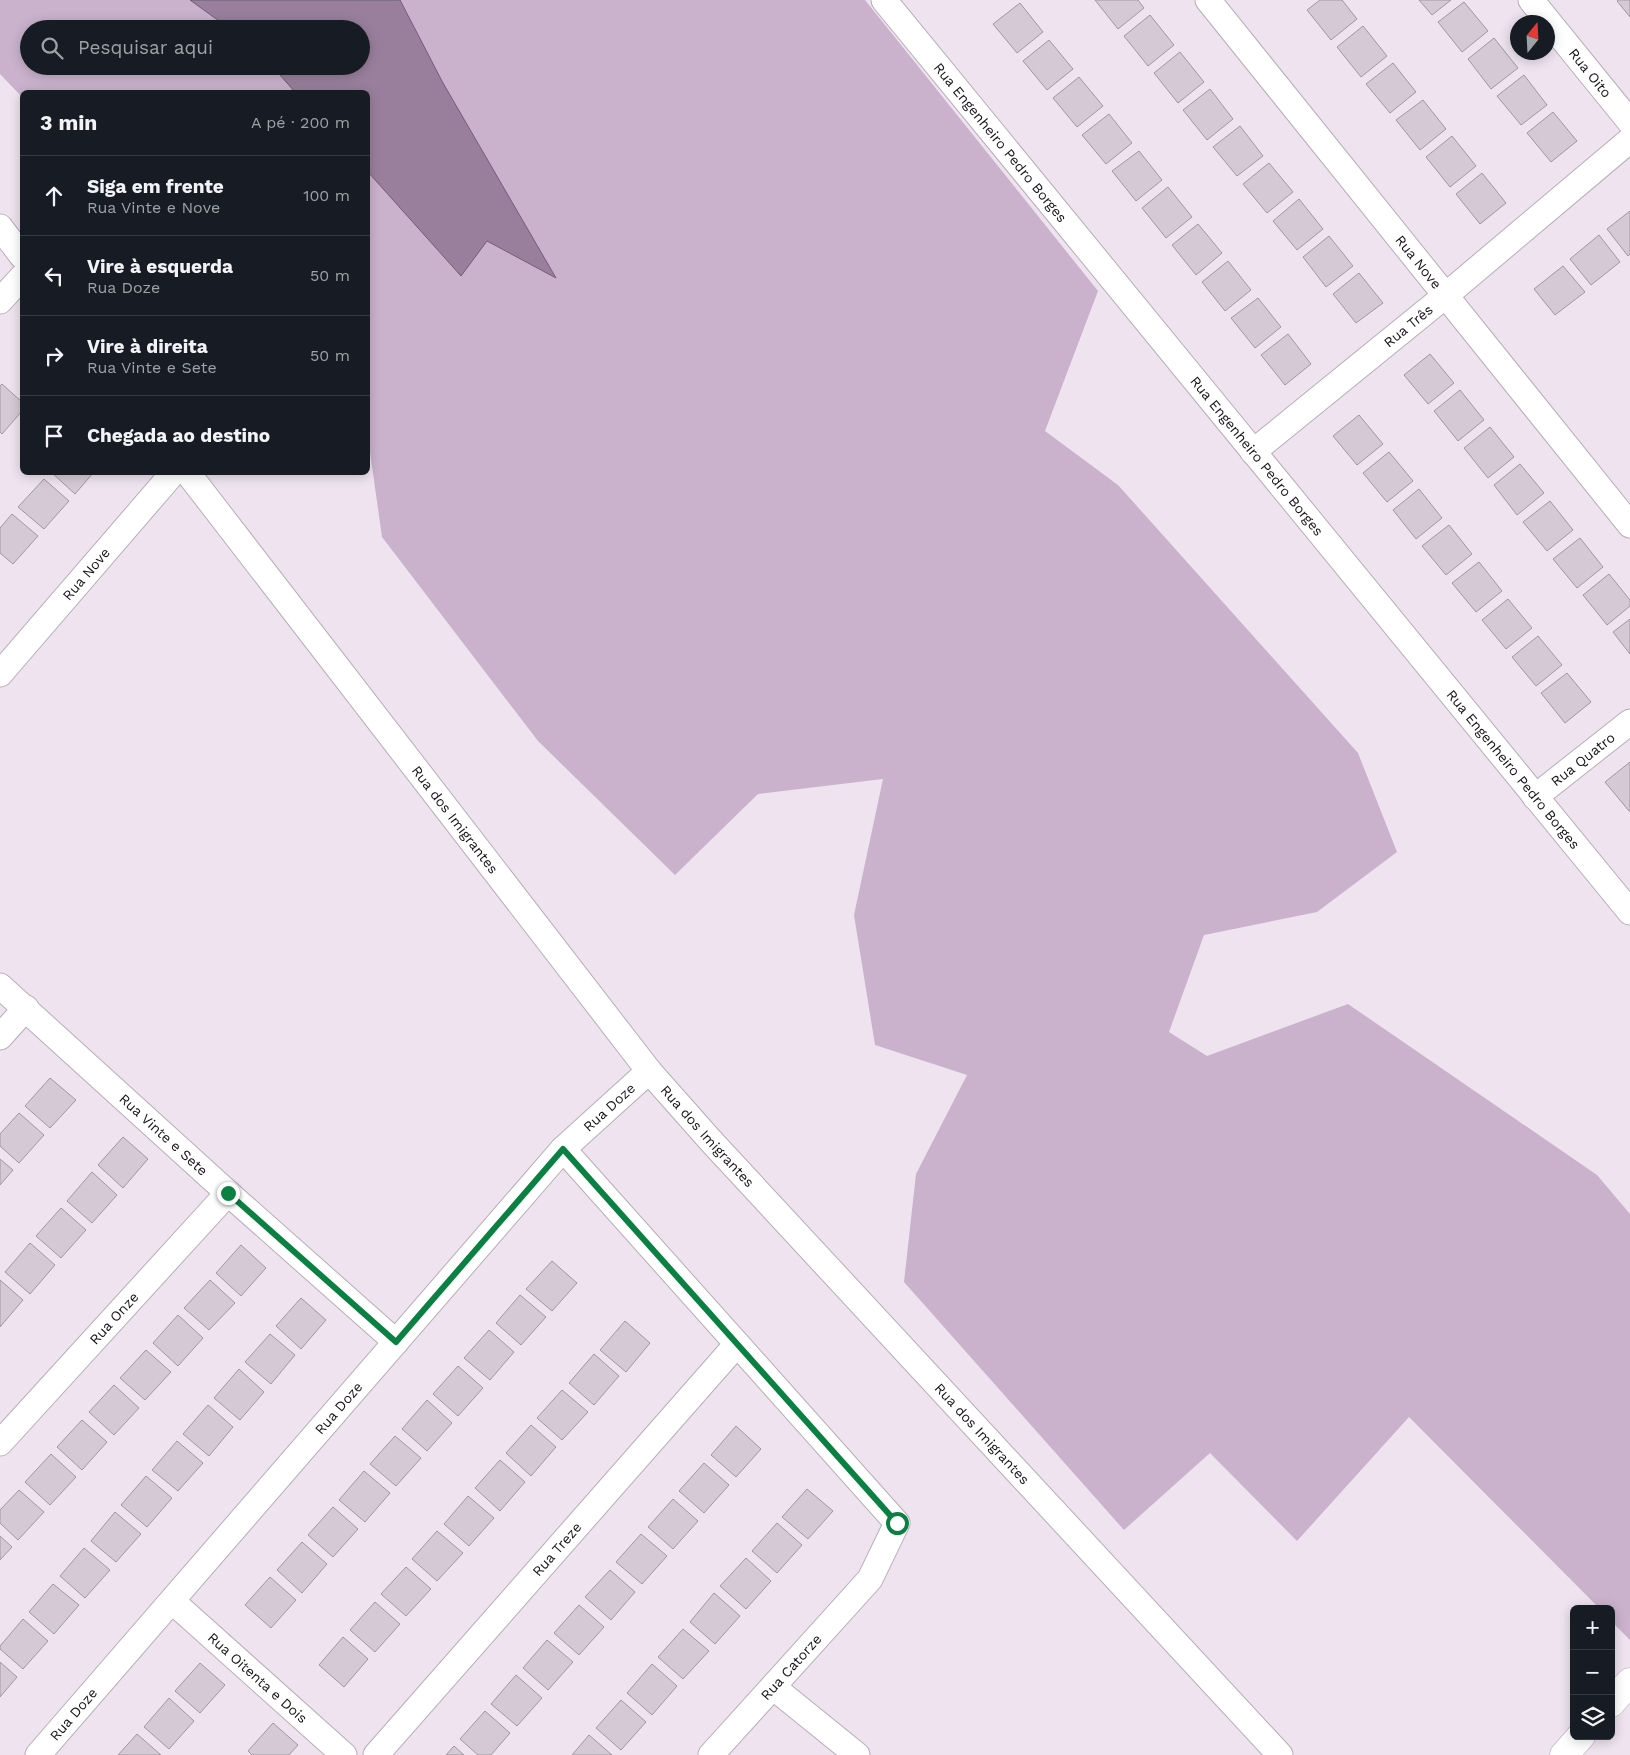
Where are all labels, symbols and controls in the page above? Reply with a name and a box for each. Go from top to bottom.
north arrow [1510,15,1555,60]
search box [20,20,370,75]
icon: search [38,34,66,62]
text: Pesquisar aqui [78,36,213,59]
street label: Rua Oito [1566,45,1615,101]
street label: Rua Engenheiro Pedro Borges [931,60,1070,225]
text: 3 min [40,110,97,135]
text: A pé · 200 m [251,113,350,132]
text: Siga em frente [87,175,224,198]
icon: ahead [40,182,68,210]
text: 100 m [303,186,350,205]
text: Rua Vinte e Nove [87,198,220,217]
street label: Rua Nove [1392,232,1445,292]
text: Vire à esquerda [87,255,233,278]
icon: left [40,262,68,290]
text: 50 m [310,266,350,285]
text: Rua Doze [87,278,160,297]
street label: Rua Três [1381,301,1436,350]
text: Vire à direita [87,335,208,358]
icon: right [40,342,68,370]
text: 50 m [310,346,350,365]
text: Rua Vinte e Sete [87,358,217,377]
street label: Rua Engenheiro Pedro Borges [1187,373,1327,539]
icon: arrive [40,422,68,450]
text: Chegada ao destino [87,424,270,447]
street label: Rua Nove [59,544,113,604]
street label: Rua Engenheiro Pedro Borges [1444,687,1583,852]
street label: Rua Quatro [1548,729,1618,789]
street label: Rua dos Imigrantes [409,763,502,877]
street label: Rua Doze [580,1080,638,1135]
street label: Rua dos Imigrantes [657,1082,758,1190]
street label: Rua Vinte e Sete [116,1090,211,1179]
route end [217,1182,240,1205]
street label: Rua Onze [86,1289,142,1347]
street label: Rua Doze [312,1379,366,1438]
street label: Rua dos Imigrantes [932,1380,1033,1487]
route start [886,1512,909,1535]
street label: Rua Treze [529,1519,585,1579]
map controls [1570,1605,1615,1740]
button: + [1570,1605,1615,1650]
street label: Rua Oitenta e Dois [205,1629,311,1726]
street label: Rua Catorze [757,1631,825,1703]
button: − [1570,1650,1615,1695]
street label: Rua Doze [46,1685,100,1744]
button: layers [1570,1695,1615,1740]

